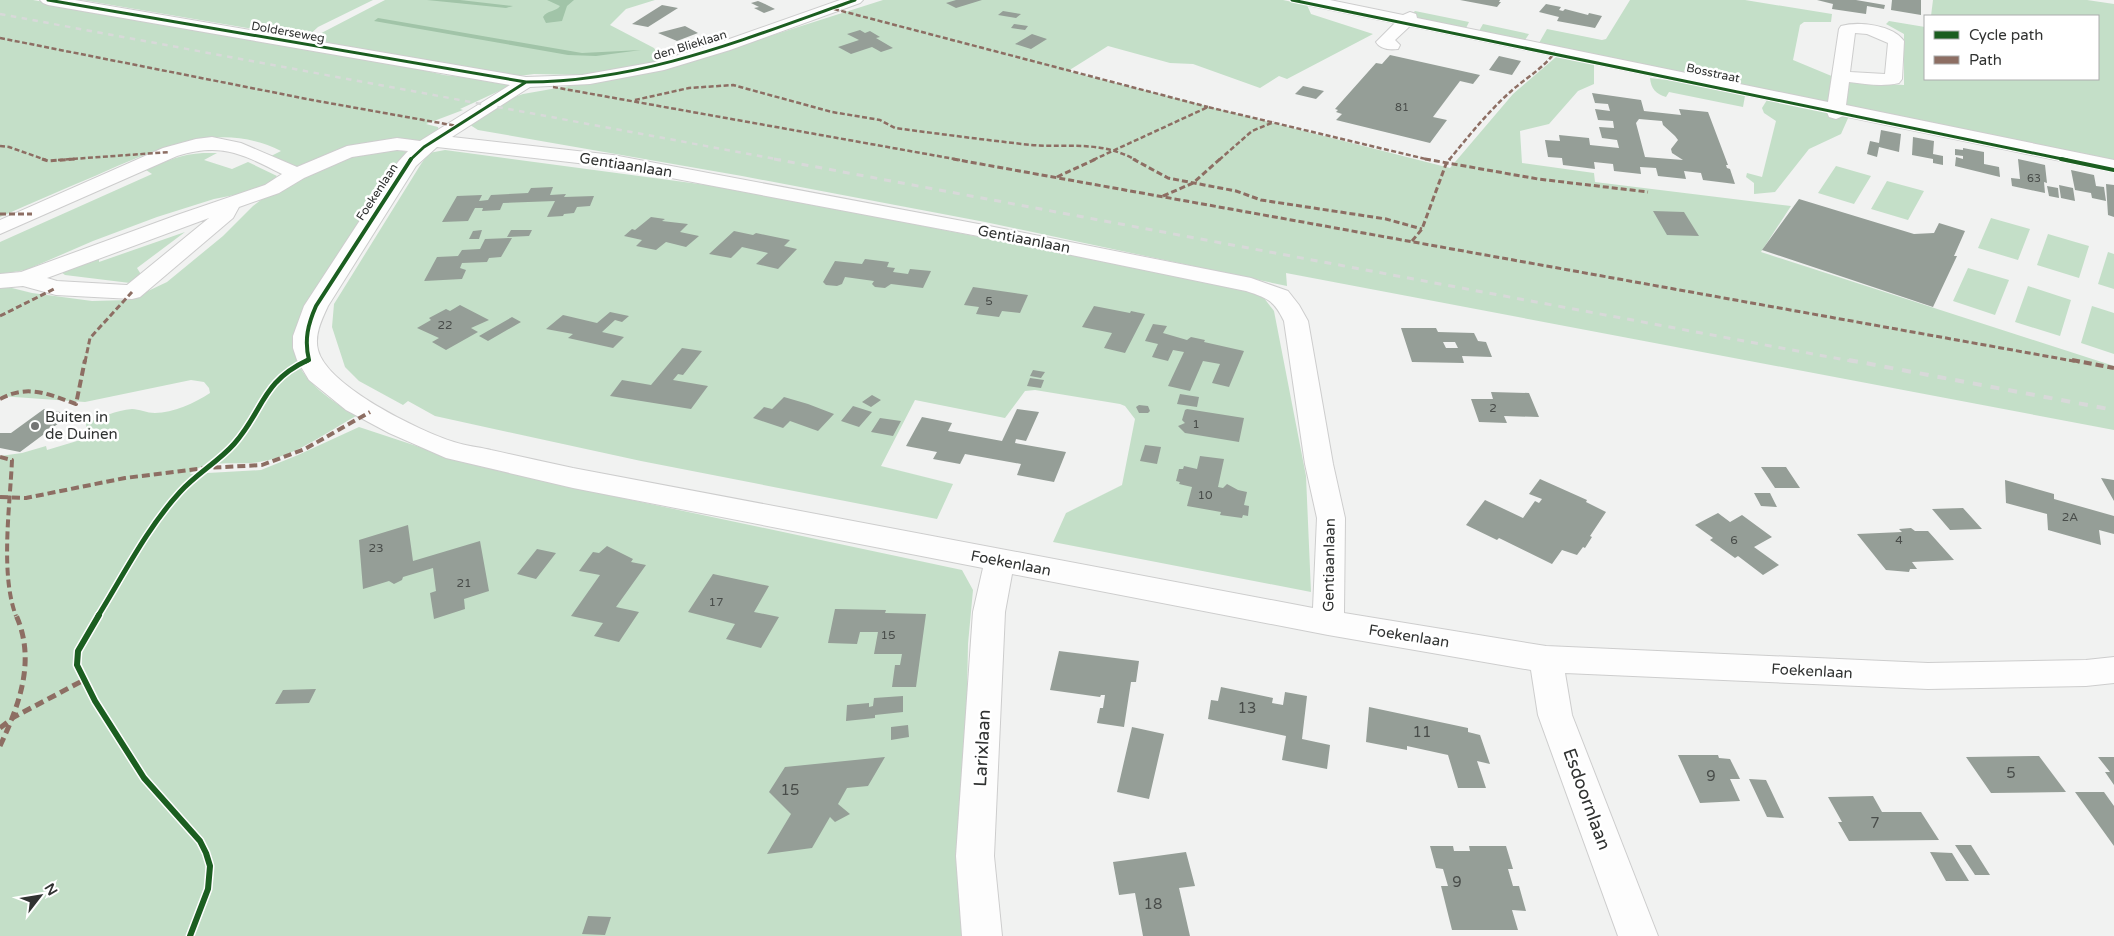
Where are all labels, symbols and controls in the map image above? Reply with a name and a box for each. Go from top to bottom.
legend [1924,15,2099,80]
street label: Dolderseweg [250,19,326,45]
text: Cycle path [1969,26,2043,44]
street label: den Blieklaan [652,27,728,63]
text: Path [1969,51,2002,69]
street label: Bosstraat [1685,61,1741,86]
house number: 81 [1395,101,1409,114]
street label: Gentiaanlaan [578,149,674,181]
street label: Foekenlaan [353,161,401,223]
house number: 63 [2027,172,2041,185]
street label: Gentiaanlaan [976,221,1072,257]
house number: 5 [985,294,993,308]
house number: 22 [437,318,453,332]
house number: 2 [1489,401,1497,415]
place label: Buiten in de Duinen [45,408,118,443]
house number: 1 [1192,417,1200,431]
marker: Buiten in de Duinen [29,420,41,432]
house number: 10 [1197,488,1213,502]
house number: 2A [2062,510,2078,524]
street label: Gentiaanlaan [1319,518,1339,612]
house number: 6 [1730,533,1738,547]
house number: 4 [1895,533,1903,547]
house number: 23 [368,541,384,555]
street label: Foekenlaan [969,546,1053,580]
house number: 21 [456,576,472,590]
house number: 17 [708,595,724,609]
street label: Foekenlaan [1367,621,1451,651]
house number: 15 [880,628,896,642]
street label: Foekenlaan [1771,660,1853,682]
house number: 13 [1238,699,1256,717]
street label: Larixlaan [969,709,995,787]
house number: 11 [1413,723,1431,741]
street label: Esdoornlaan [1558,745,1616,853]
house number: 5 [2006,764,2016,782]
house number: 9 [1706,767,1716,785]
house number: 15 [781,781,799,799]
house number: 7 [1870,814,1880,832]
north arrow [15,871,65,921]
house number: 9 [1452,873,1462,891]
text: N [41,880,61,899]
house number: 18 [1144,895,1162,913]

